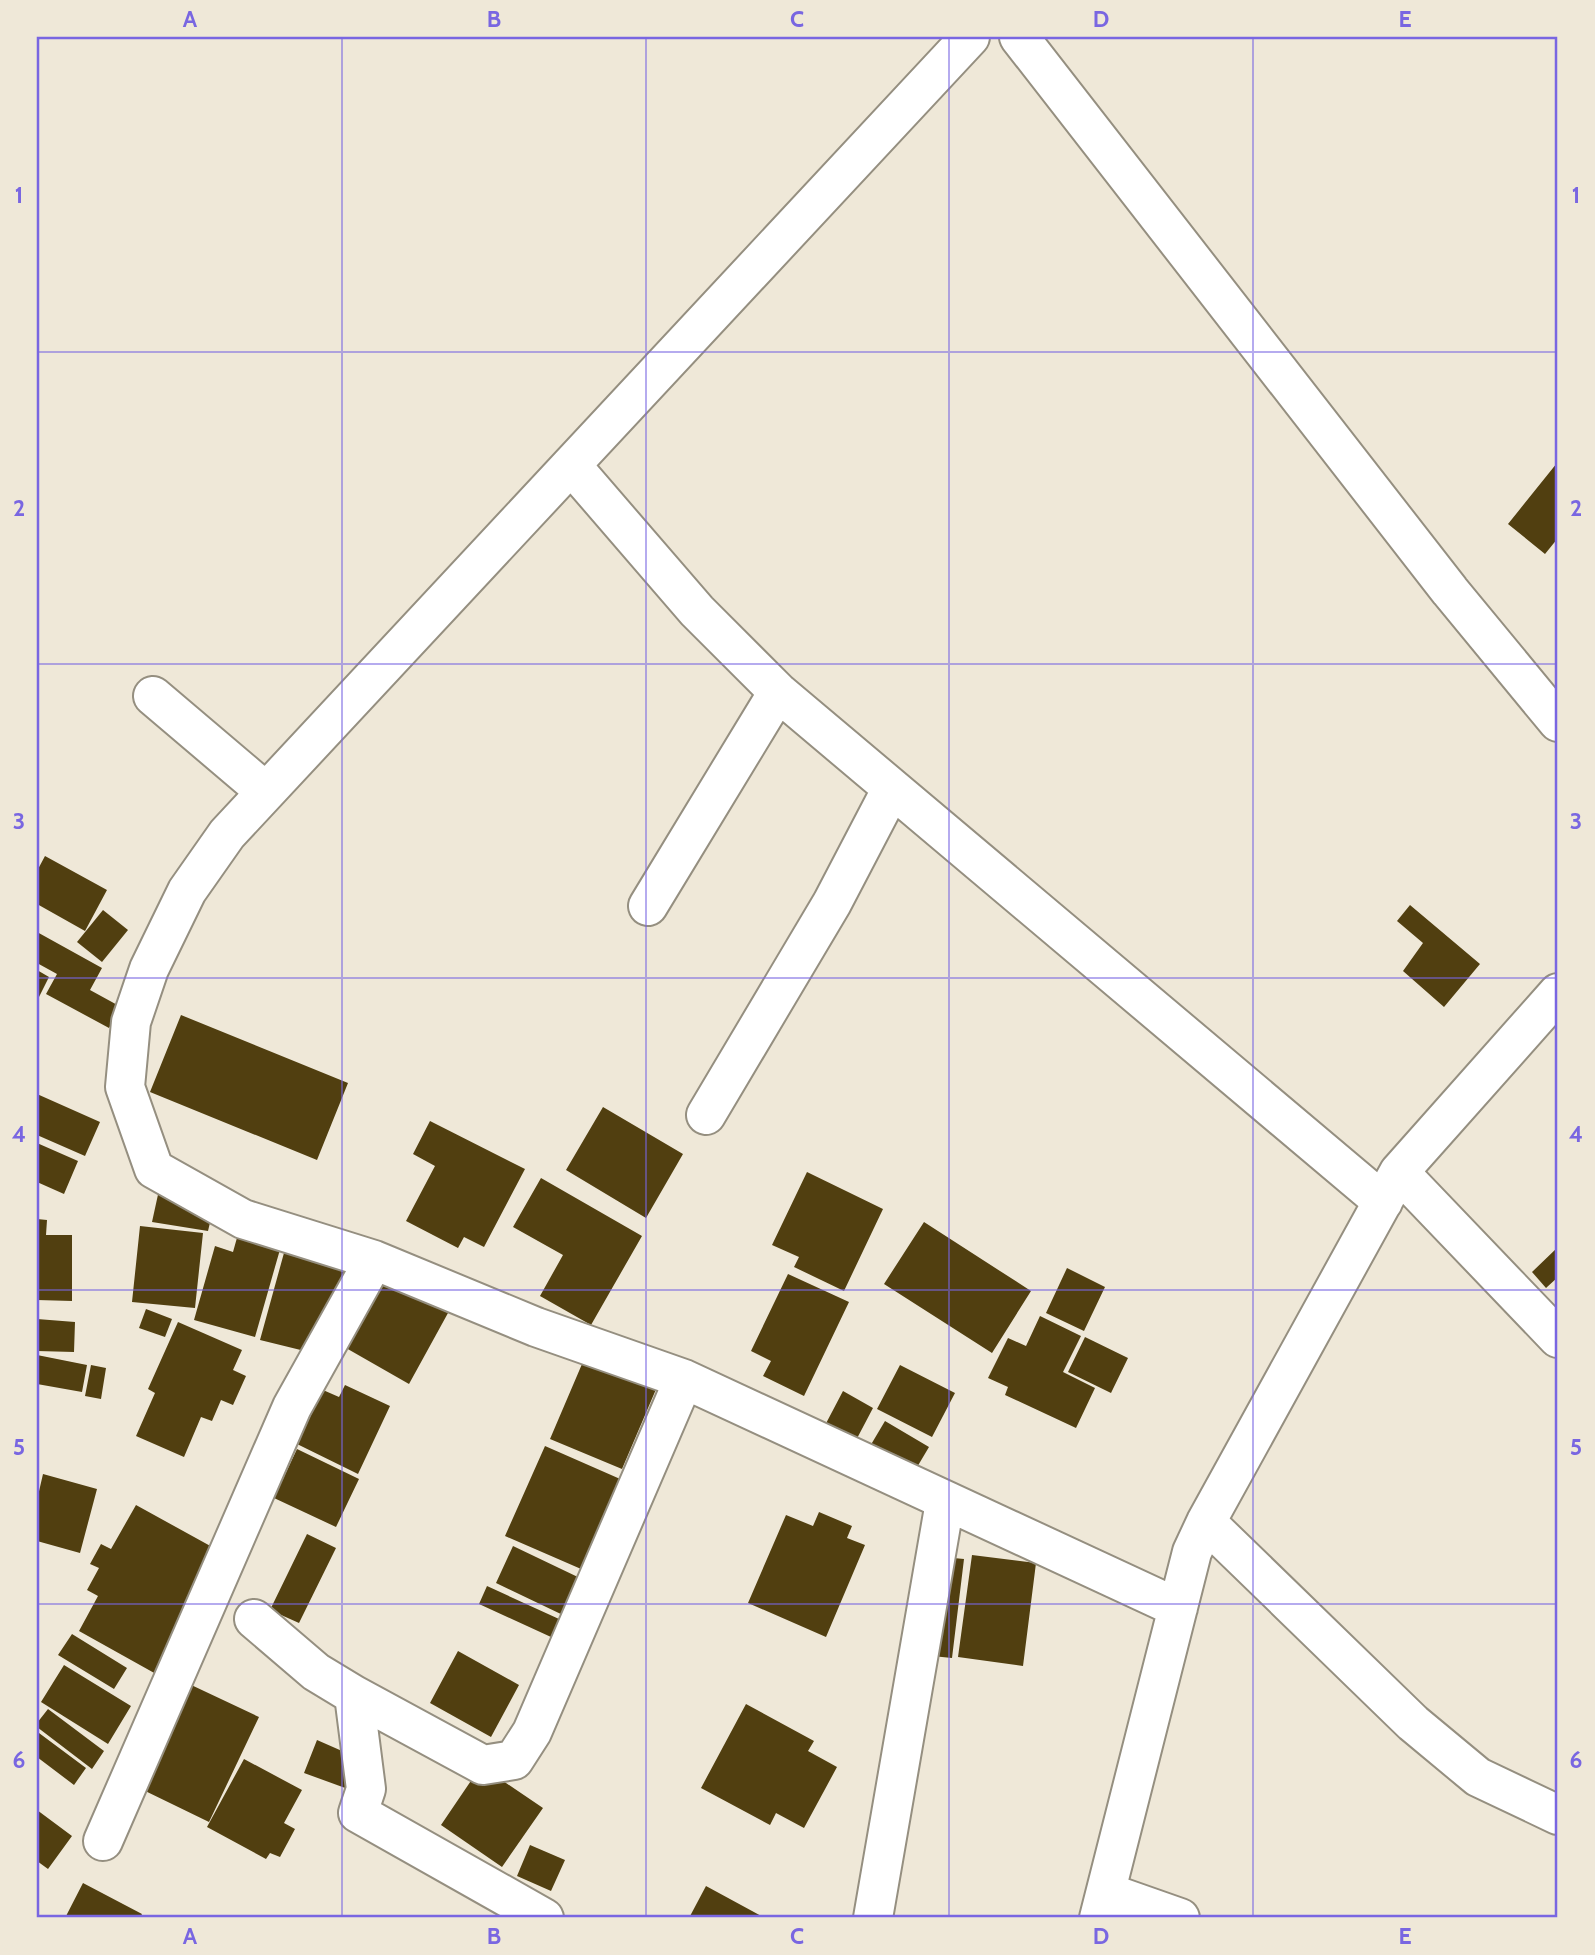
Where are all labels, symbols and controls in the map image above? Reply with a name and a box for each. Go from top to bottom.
text: A [183,5,198,33]
text: B [487,5,501,33]
text: C [790,5,804,33]
text: D [1093,5,1109,33]
text: E [1398,5,1412,33]
text: 1 [15,181,23,209]
text: 1 [1572,181,1580,209]
text: 2 [13,494,25,522]
text: 2 [1570,494,1582,522]
text: 3 [13,807,25,835]
text: 3 [1570,807,1582,835]
text: 4 [12,1120,26,1148]
text: 4 [1569,1120,1583,1148]
text: 5 [13,1433,25,1461]
text: 5 [1570,1433,1582,1461]
text: 6 [13,1746,25,1774]
text: 6 [1570,1746,1582,1774]
text: A [183,1922,198,1950]
text: B [487,1922,501,1950]
text: C [790,1922,804,1950]
text: D [1093,1922,1109,1950]
text: E [1398,1922,1412,1950]

